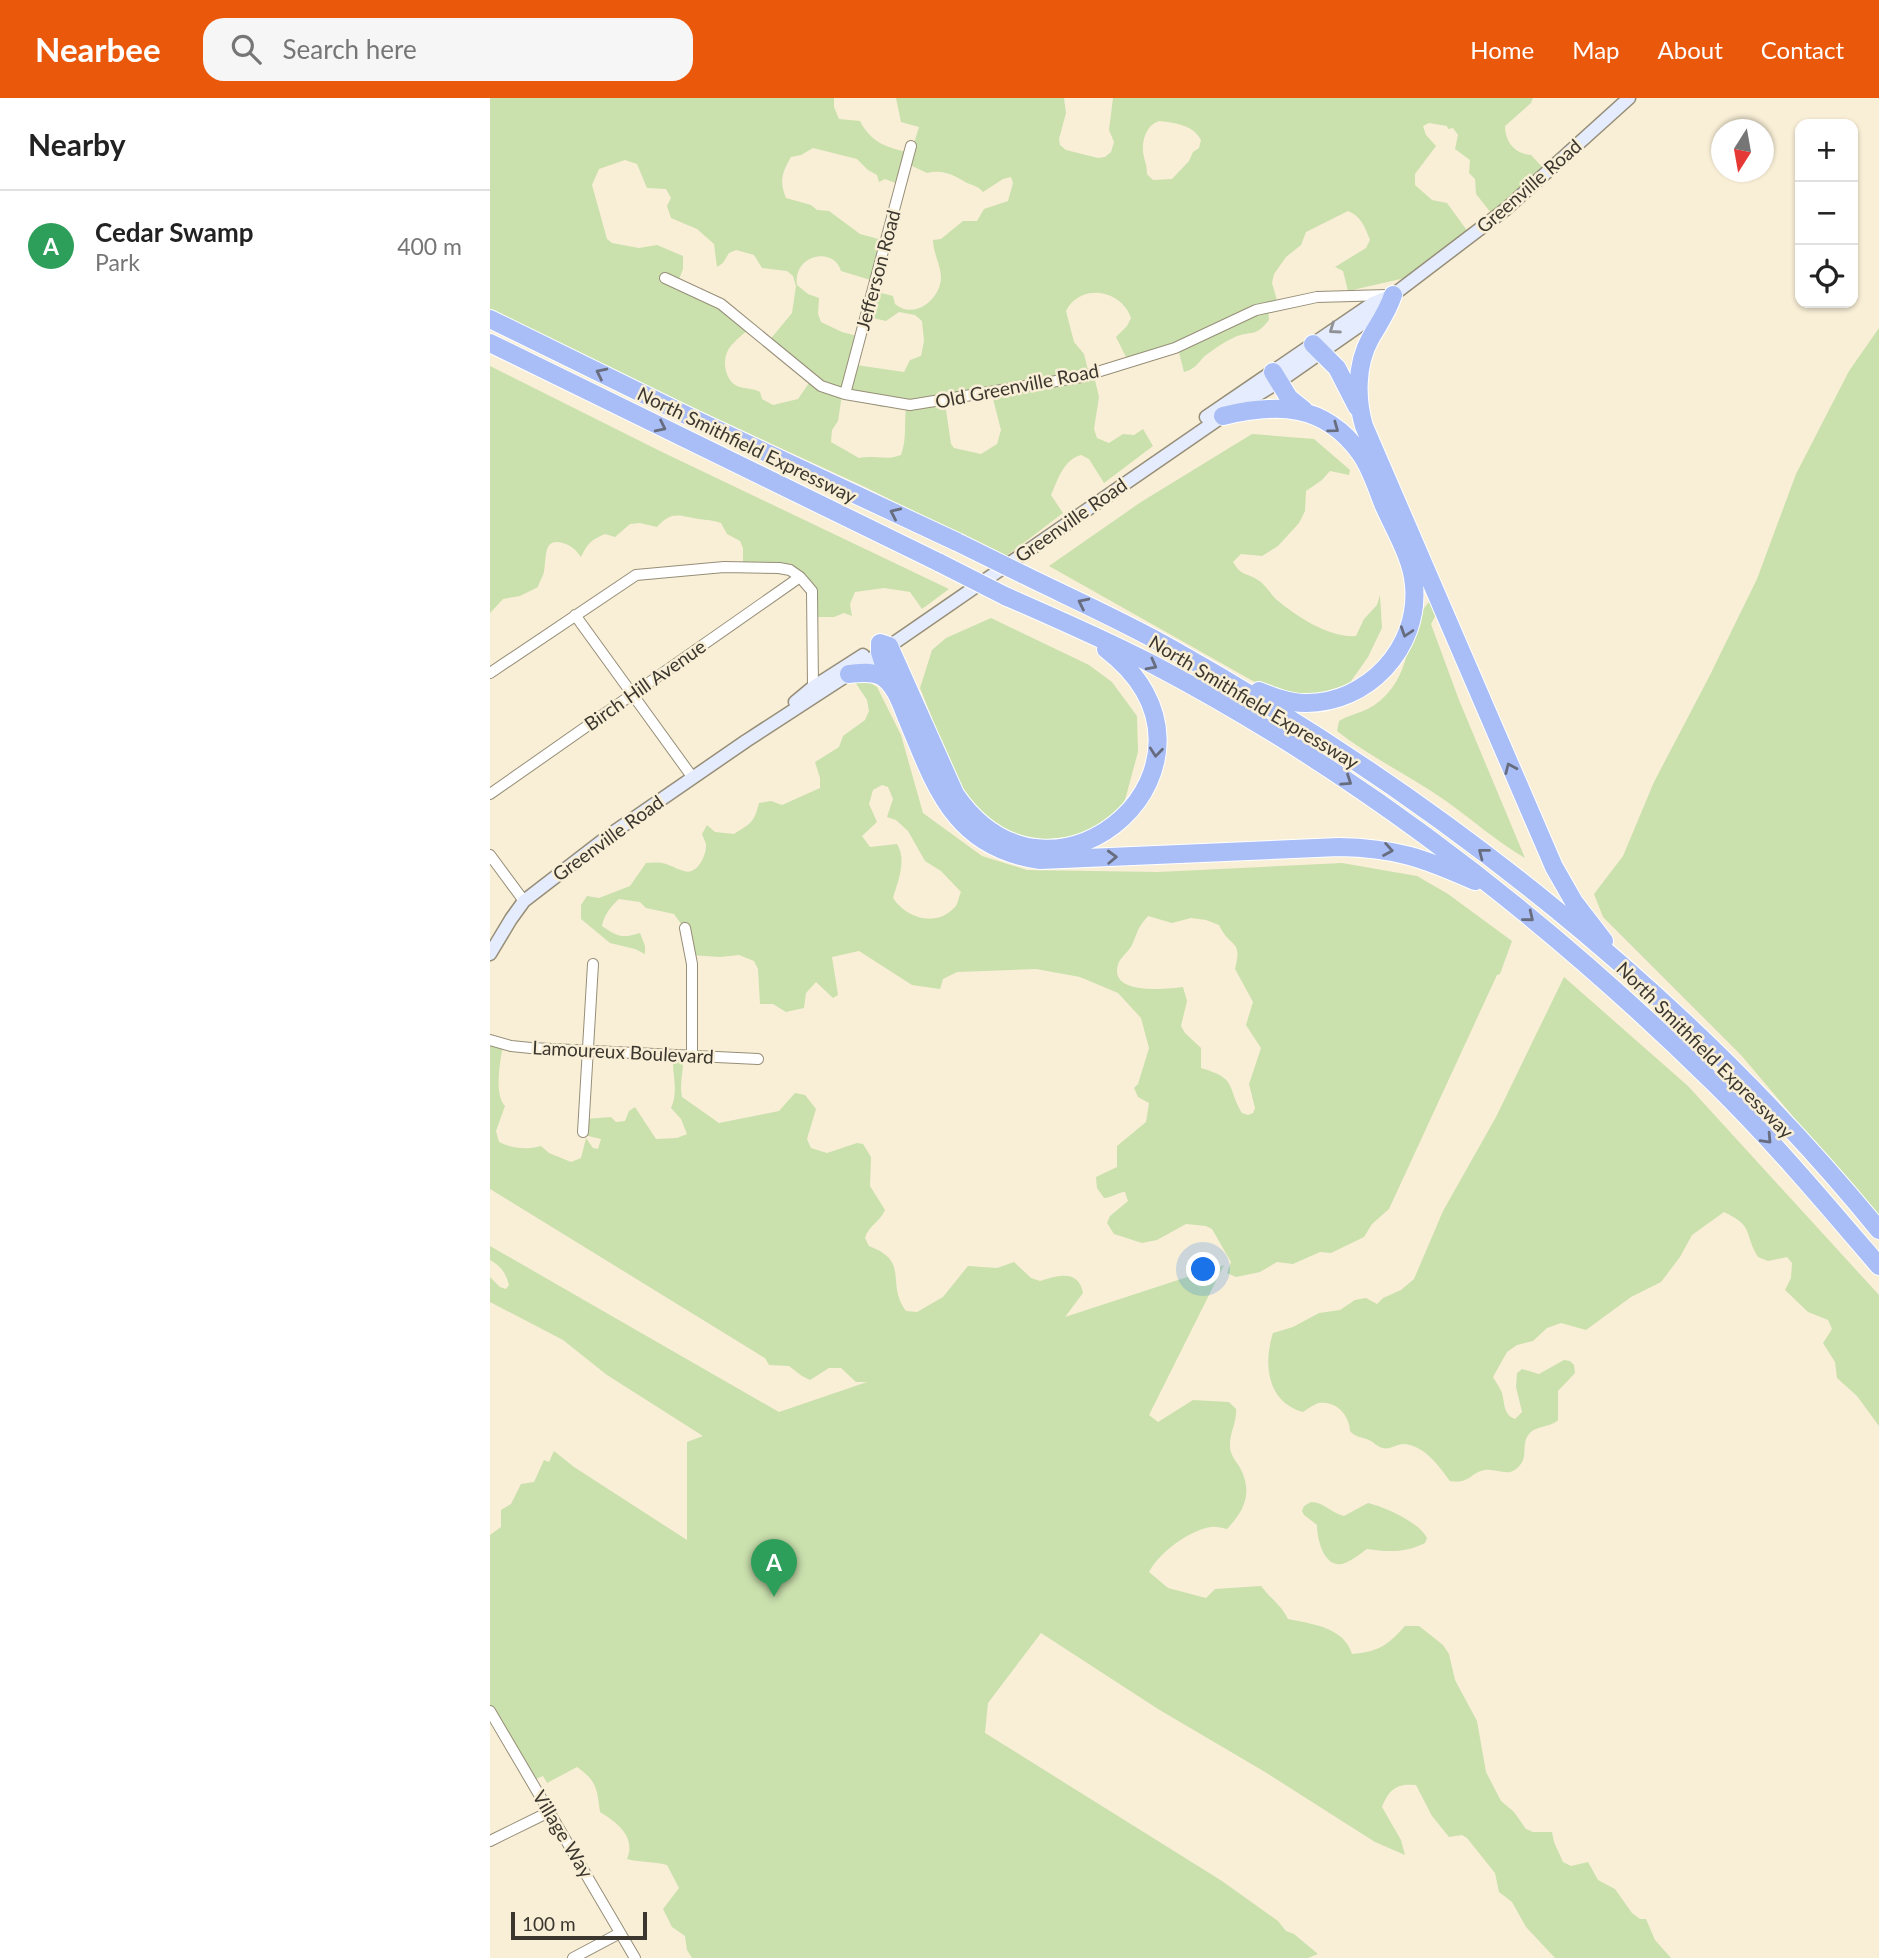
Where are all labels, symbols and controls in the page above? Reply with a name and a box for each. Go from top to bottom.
search box [203,18,693,81]
text: Nearbee [35,29,161,69]
icon: search [227,30,265,68]
text: Search here [283,33,417,65]
text: Home [1470,35,1534,64]
text: Map [1572,35,1620,64]
text: About [1658,35,1723,64]
text: Contact [1761,35,1844,64]
north arrow [1711,119,1774,182]
map controls [1795,119,1858,308]
button: + [1795,119,1858,182]
text: Nearby [28,126,126,162]
street label: Greenville Road [1472,134,1586,237]
button: − [1795,182,1858,245]
street label: Jefferson Road [850,207,905,332]
text: Cedar Swamp [95,216,254,248]
text: A [43,232,59,260]
text: 400 m [397,232,462,260]
button: locate [1795,245,1858,308]
text: Park [95,248,140,276]
one-way arrow [1329,321,1342,333]
street label: Old Greenville Road [933,358,1101,413]
one-way arrow [596,367,608,381]
street label: North Smithfield Expressway [634,381,861,508]
one-way arrow [654,418,666,432]
one-way arrow [1326,420,1339,432]
street label: Greenville Road [1010,473,1131,567]
one-way arrow [890,507,902,521]
one-way arrow [1078,598,1090,612]
one-way arrow [1400,625,1414,638]
street label: North Smithfield Expressway [1145,630,1363,773]
street label: Birch Hill Avenue [580,634,710,735]
one-way arrow [1145,656,1157,670]
one-way arrow [1148,746,1163,758]
one-way arrow [1504,763,1518,775]
one-way arrow [1339,773,1352,785]
street label: Greenville Road [548,790,667,885]
one-way arrow [1382,842,1394,857]
one-way arrow [1478,848,1491,861]
one-way arrow [1107,850,1118,865]
one-way arrow [1522,909,1534,922]
street label: North Smithfield Expressway [1612,956,1799,1143]
street label: Lamoureux Boulevard [532,1035,714,1068]
one-way arrow [1758,1131,1771,1144]
your location [1186,1252,1220,1286]
pin: A [751,1539,797,1597]
street label: Village Way [528,1786,599,1882]
scale bar [511,1909,648,1941]
text: 100 m [522,1912,576,1935]

